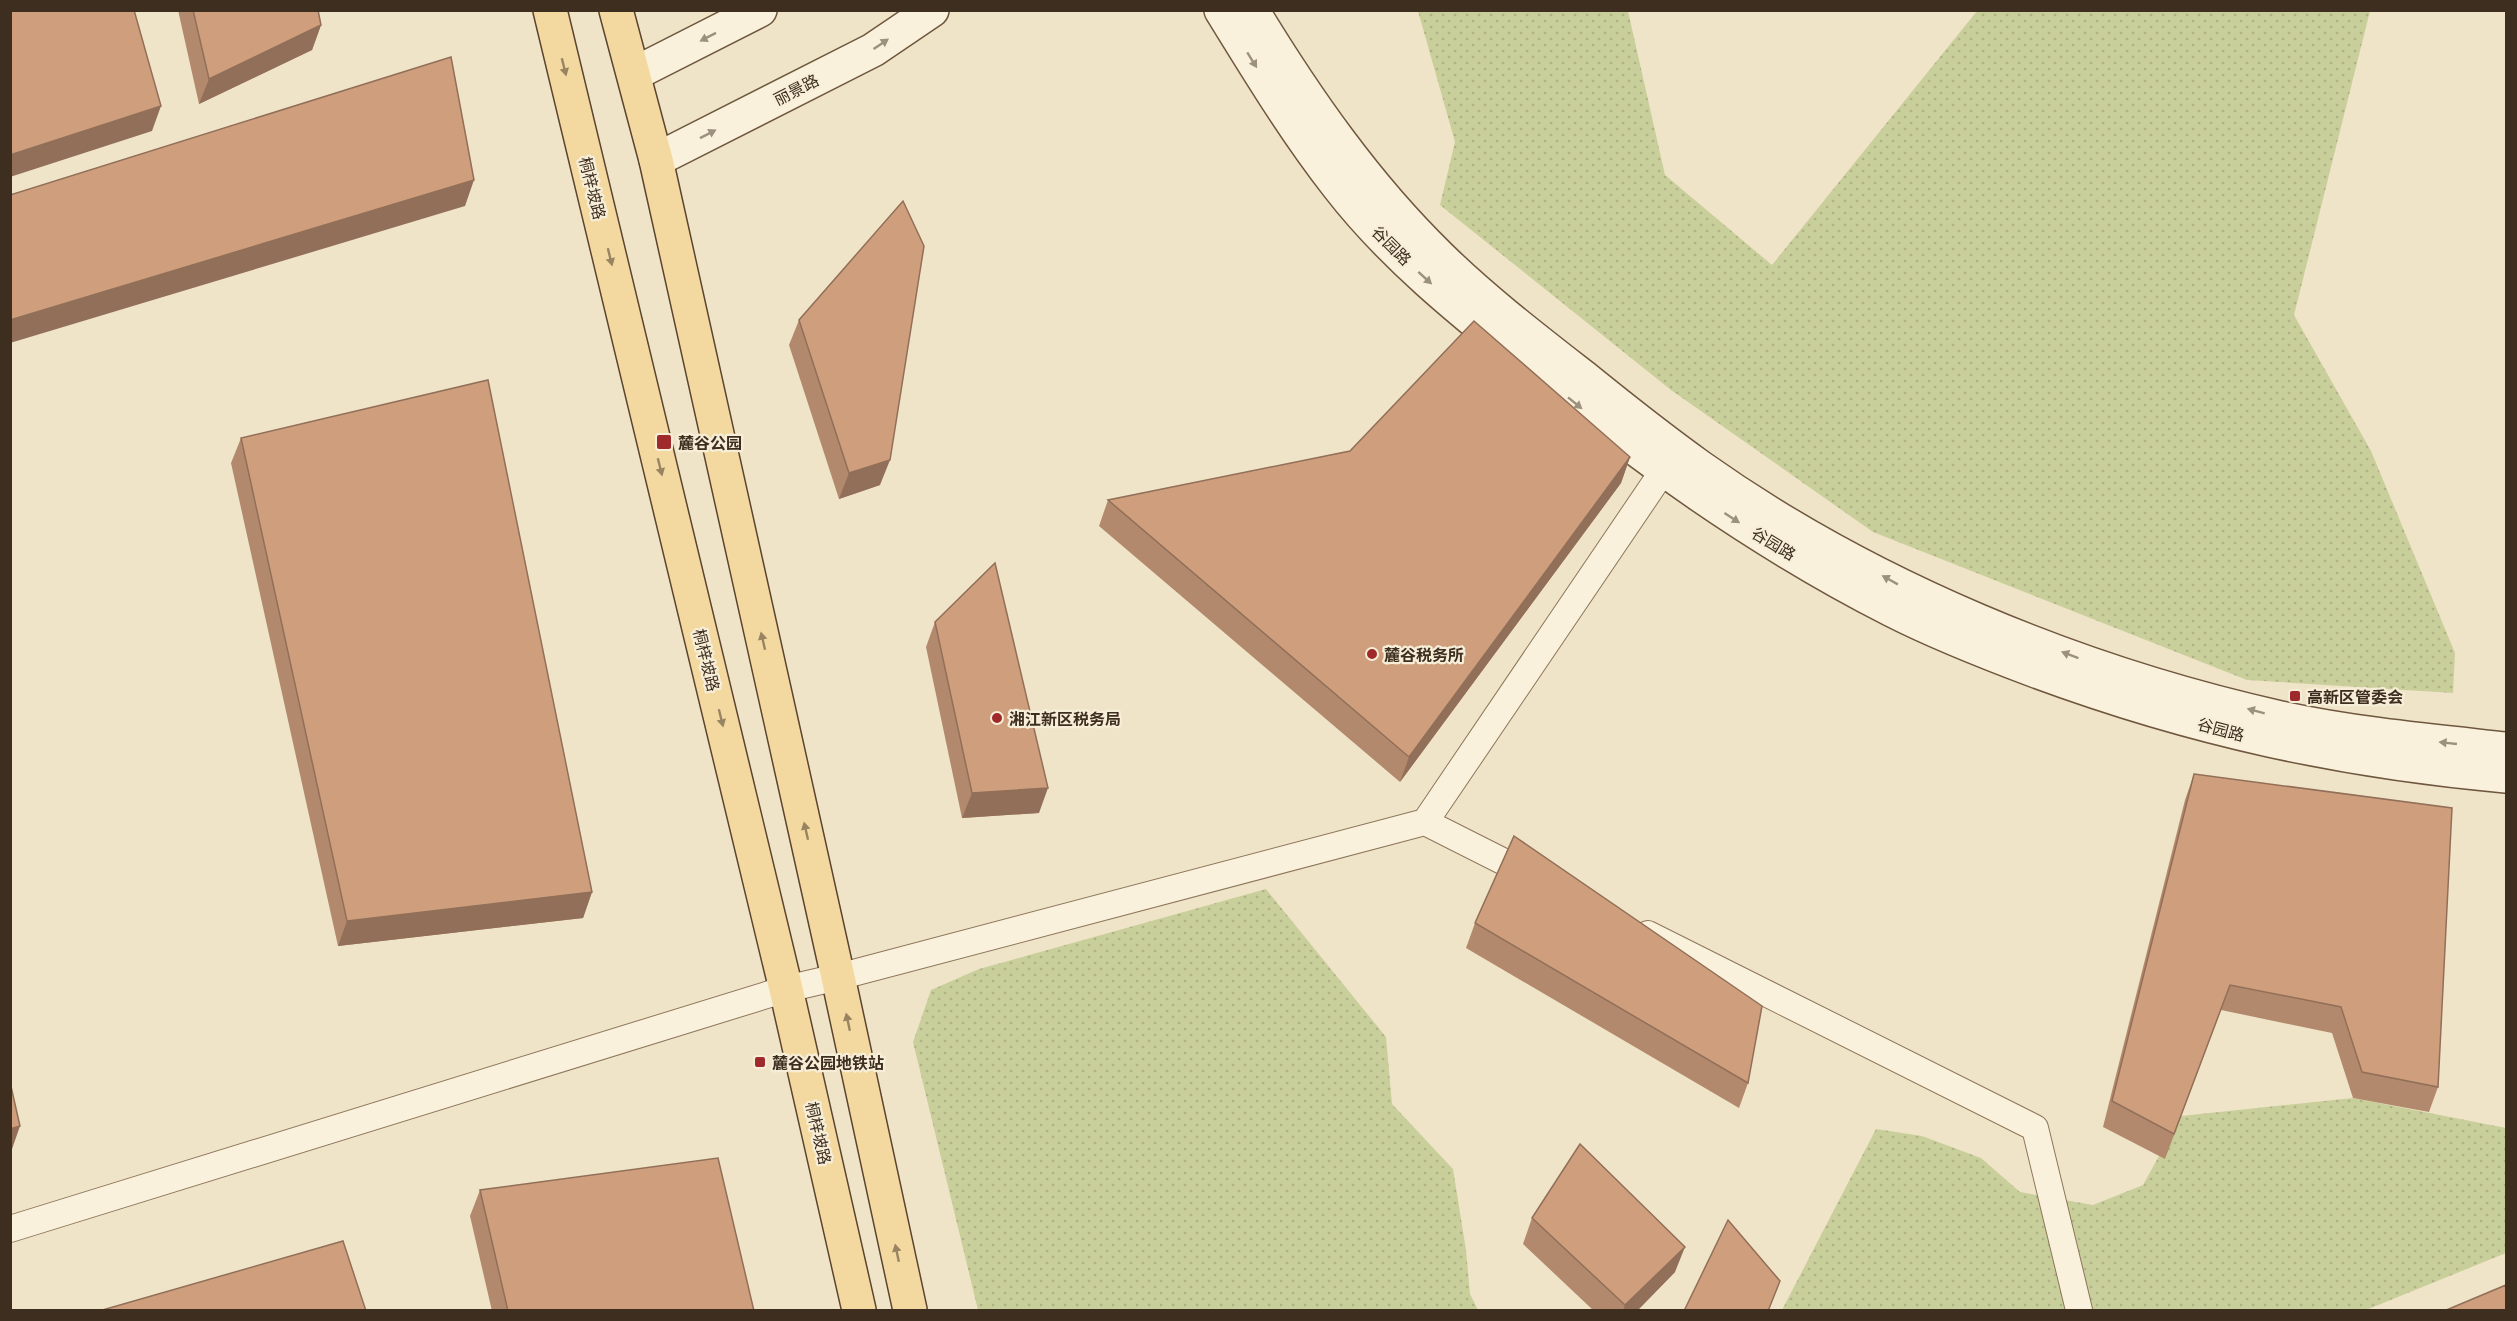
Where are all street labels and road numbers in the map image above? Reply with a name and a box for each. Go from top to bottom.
street label: 丽景路 [770,69,822,109]
street label: 桐梓坡路 [575,154,611,222]
street label: 谷园路 [1368,221,1416,269]
street label: 谷园路 [1748,522,1800,564]
street label: 桐梓坡路 [689,626,725,694]
street label: 谷园路 [2195,713,2247,745]
street label: 桐梓坡路 [802,1099,836,1167]

